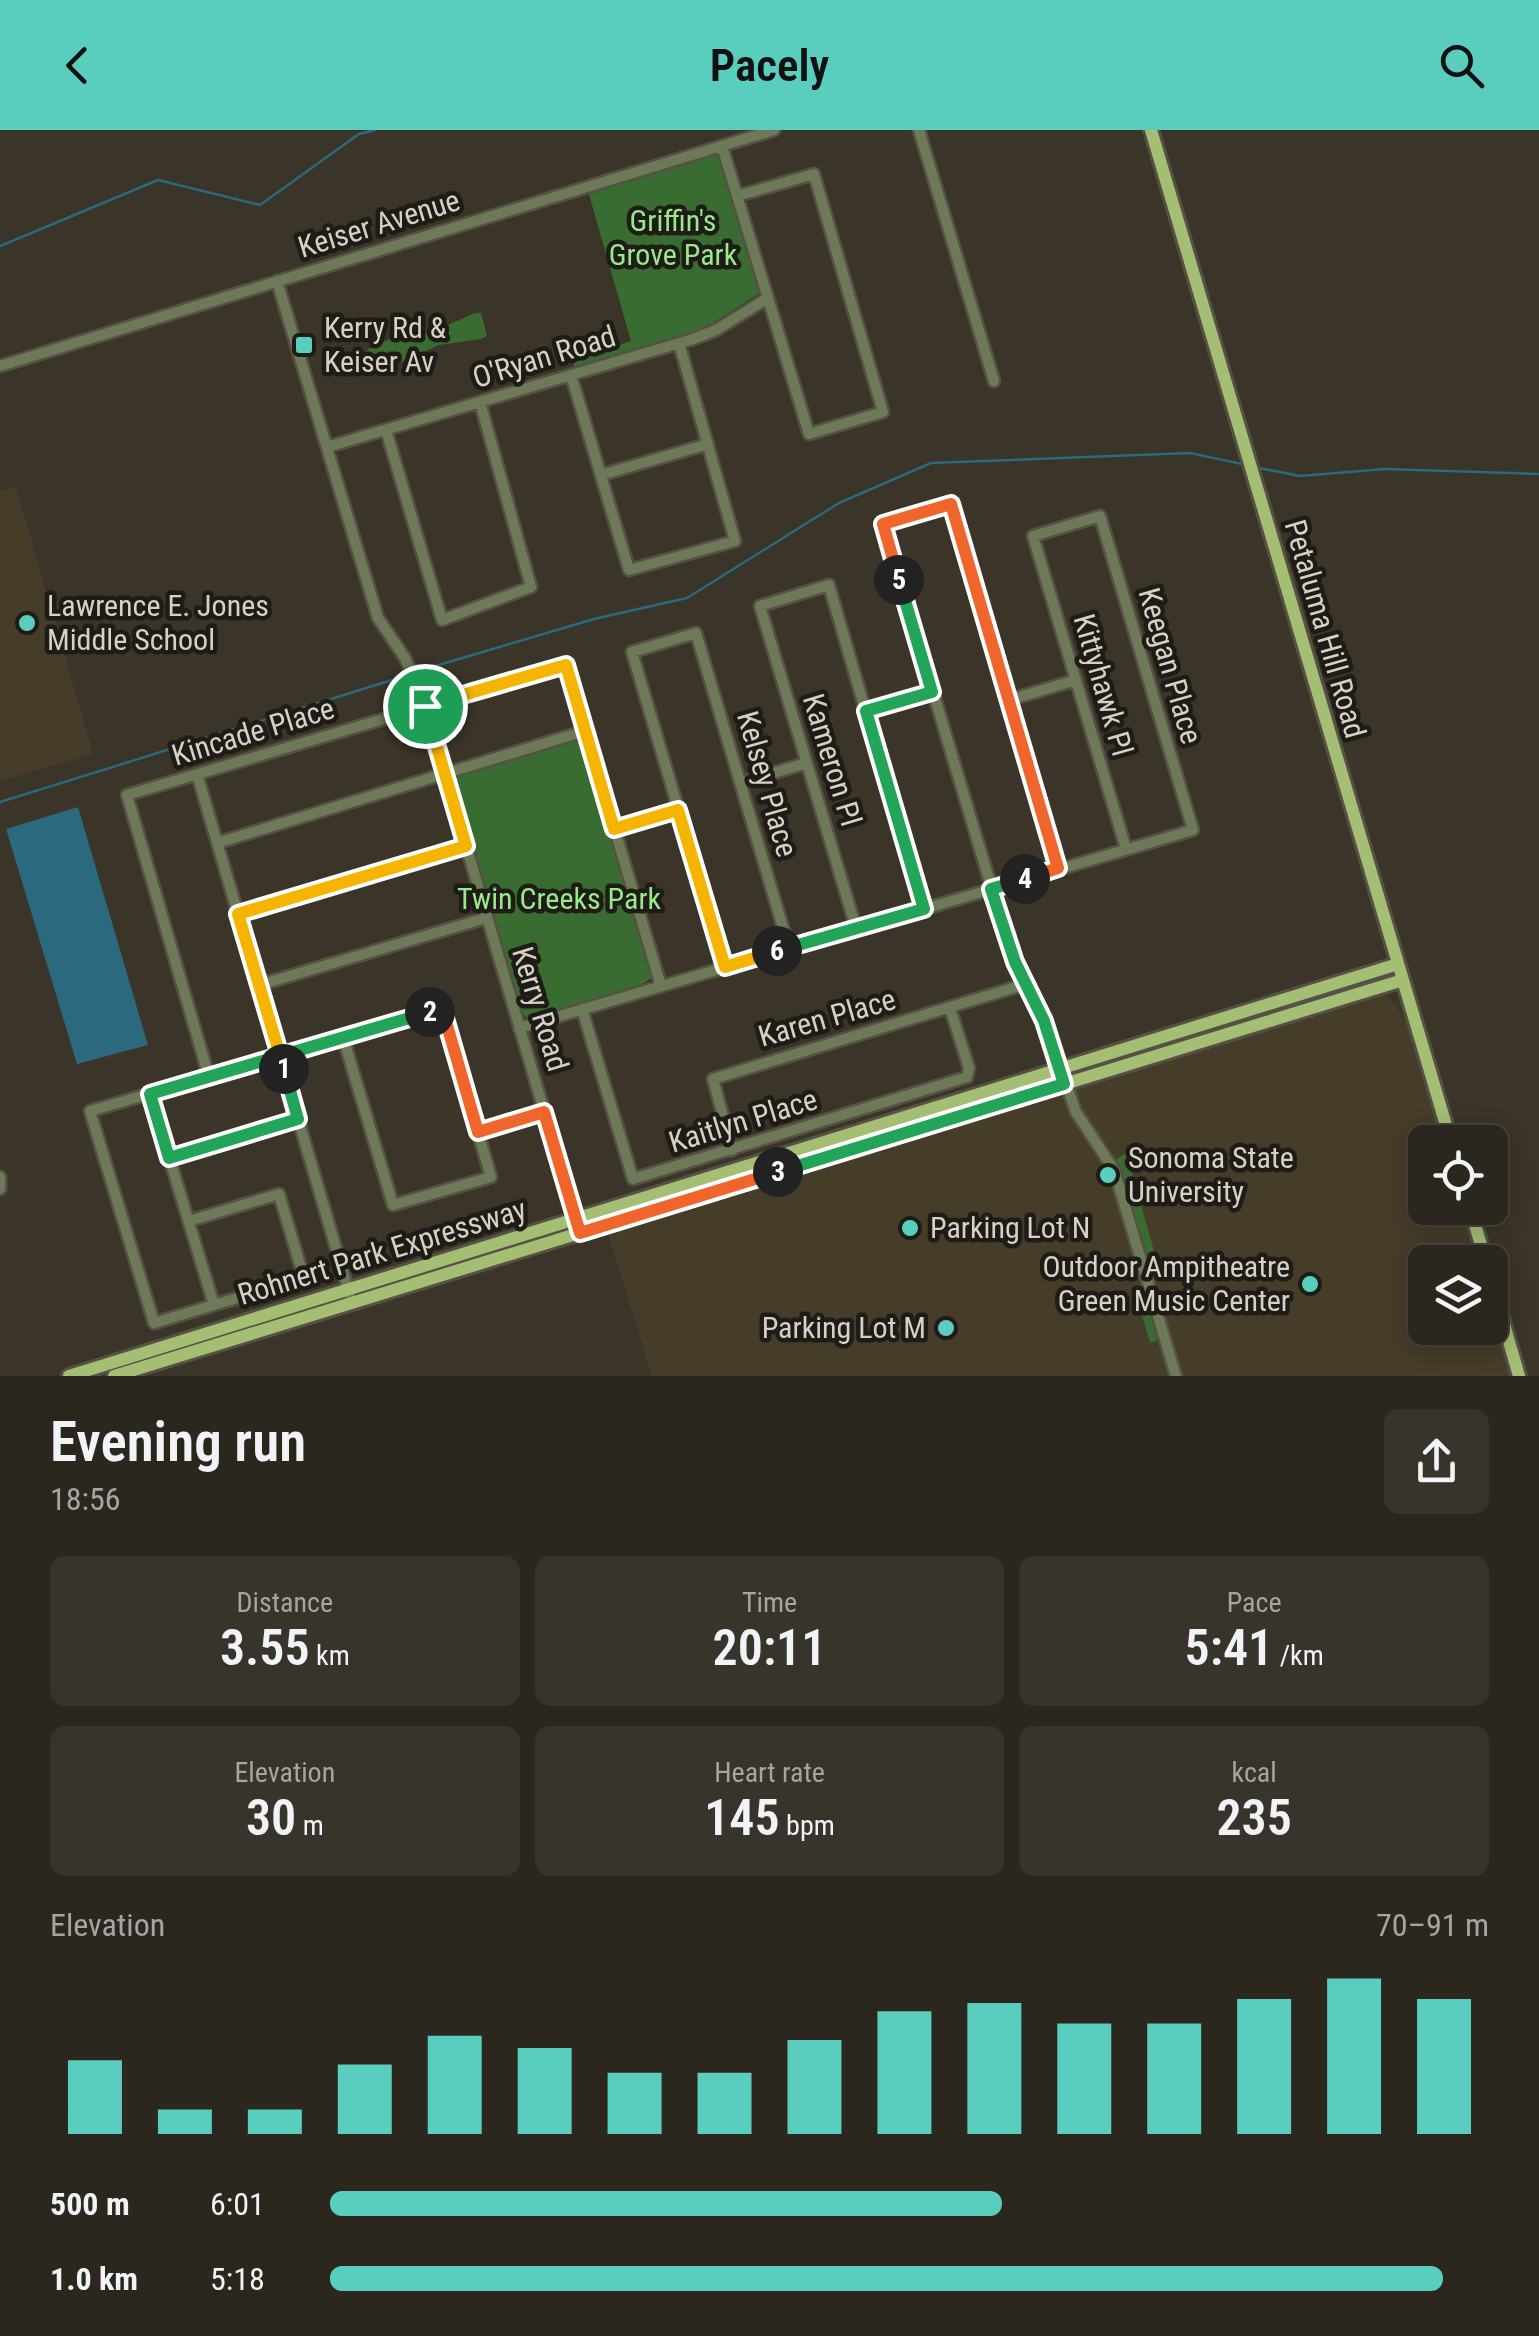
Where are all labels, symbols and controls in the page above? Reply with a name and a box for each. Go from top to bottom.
icon: back [50,38,105,93]
icon: search [1434,38,1489,93]
text: Pacely [710,39,829,92]
street label: Keiser Avenue [294,182,464,265]
park label: Griffin's Grove Park [609,203,738,272]
place label: Kerry Rd & Keiser Av [324,310,447,379]
street label: O'Ryan Road [468,318,619,395]
marker: Kerry Rd & Keiser Av [293,334,315,356]
street label: Petaluma Hill Road [1278,516,1373,742]
pin: 5 [874,555,924,605]
text: 5 [892,563,906,596]
street label: Keegan Place [1132,584,1209,748]
place label: Lawrence E. Jones Middle School [47,588,269,657]
street label: Kittyhawk Pl [1067,610,1140,760]
marker: Lawrence E. Jones Middle School [16,612,38,634]
pin [383,664,468,749]
icon: arrive [398,679,453,734]
street label: Kincade Place [168,690,338,773]
street label: Kameron Pl [796,690,869,830]
street label: Kelsey Place [730,707,805,861]
pin: 4 [1000,854,1050,904]
text: 4 [1018,862,1032,895]
park label: Twin Creeks Park [457,881,662,916]
pin: 6 [752,926,802,976]
text: 6 [770,934,784,967]
street label: Kerry Road [505,942,576,1075]
street label: Karen Place [754,981,899,1054]
pin: 2 [405,987,455,1037]
text: 2 [423,995,437,1028]
pin: 1 [259,1044,309,1094]
text: 1 [277,1052,291,1085]
street label: Kaitlyn Place [665,1081,821,1160]
map controls [1408,1125,1508,1345]
button: locate [1408,1125,1508,1225]
place label: Sonoma State University [1128,1140,1294,1209]
pin: 3 [753,1147,803,1197]
text: 3 [771,1155,785,1188]
marker: Sonoma State University [1097,1164,1119,1186]
street label: Rohnert Park Expressway [234,1191,530,1312]
place label: Parking Lot N [930,1210,1090,1245]
marker: Parking Lot N [899,1217,921,1239]
button: layers [1408,1245,1508,1345]
place label: Outdoor Ampitheatre Green Music Center [1042,1249,1290,1318]
marker: Outdoor Ampitheatre Green Music Center [1299,1273,1321,1295]
place label: Parking Lot M [762,1310,926,1345]
marker: Parking Lot M [935,1317,957,1339]
button: share [1384,1409,1489,1514]
text: Evening run [50,1410,306,1474]
text: 18:56 [50,1480,121,1518]
text: Distance [237,1586,333,1619]
text: Time [742,1586,797,1619]
text: Pace [1227,1586,1282,1619]
text: 3.55 [220,1619,310,1677]
text: 20:11 [713,1619,826,1677]
text: 5:41 [1185,1619,1273,1677]
text: km [310,1639,350,1672]
text: /km [1273,1639,1324,1672]
text: Elevation [234,1756,335,1789]
text: Heart rate [714,1756,825,1789]
text: kcal [1232,1756,1277,1789]
text: 30 [246,1789,296,1847]
text: 145 [704,1789,780,1847]
text: 235 [1216,1789,1292,1847]
text: m [296,1809,324,1842]
text: bpm [780,1809,835,1842]
text: Elevation [50,1906,165,1944]
text: 70–91 m [1376,1906,1489,1944]
text: 500 m [50,2185,130,2223]
text: 6:01 [210,2185,265,2223]
text: 1.0 km [50,2260,138,2298]
text: 5:18 [210,2260,265,2298]

